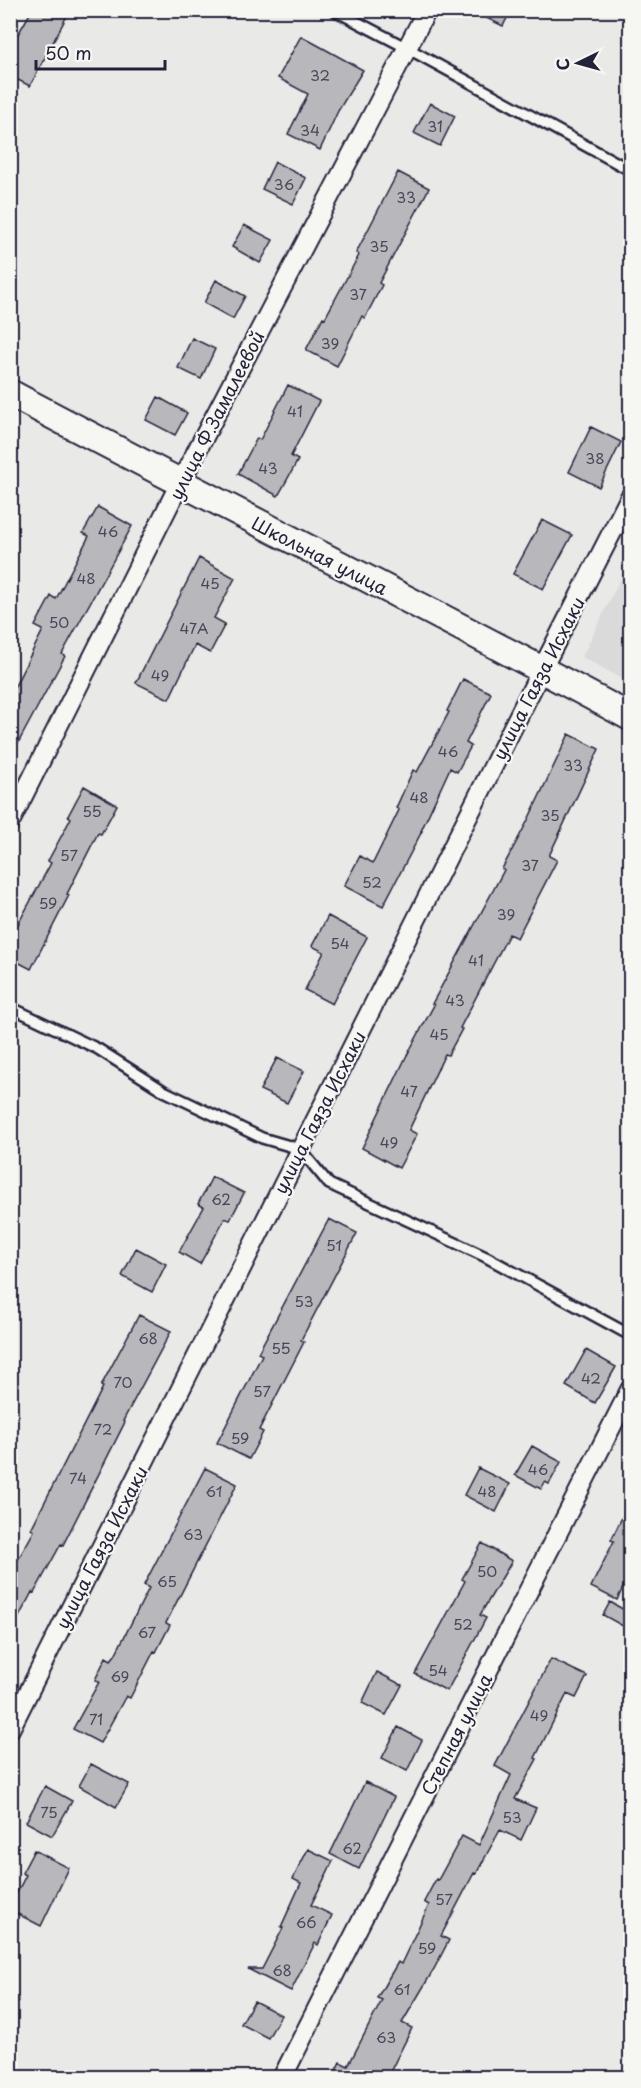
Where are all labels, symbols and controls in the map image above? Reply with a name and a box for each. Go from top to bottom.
scale bar [36,33,165,71]
north arrow [548,33,608,93]
text: 50 m [45,39,92,66]
text: С [550,57,575,71]
house number: 32 [310,63,330,86]
house number: 31 [427,114,443,137]
house number: 34 [300,118,320,141]
house number: 36 [274,172,294,195]
house number: 33 [396,185,416,208]
house number: 35 [369,234,389,257]
house number: 37 [349,282,367,305]
street label: улица Ф.Замалеевой [162,326,270,504]
house number: 39 [321,331,339,354]
house number: 41 [287,399,303,422]
house number: 38 [585,446,605,469]
house number: 43 [258,456,278,479]
street label: Школьная улица [247,509,393,601]
house number: 46 [98,519,118,542]
house number: 48 [76,566,96,589]
house number: 45 [200,571,220,594]
street label: улица Гаяза Исхаки [485,592,591,764]
house number: 50 [49,610,69,633]
house number: 47А [179,616,209,639]
house number: 49 [151,663,169,686]
house number: 46 [438,739,458,762]
house number: 33 [563,753,583,776]
house number: 48 [409,785,429,808]
house number: 55 [82,799,102,822]
house number: 35 [540,803,560,826]
house number: 57 [60,843,78,866]
house number: 37 [521,853,539,876]
house number: 52 [362,870,382,893]
house number: 59 [39,891,57,914]
house number: 39 [497,902,515,925]
house number: 54 [330,931,350,954]
house number: 41 [468,948,484,971]
house number: 43 [445,988,465,1011]
house number: 45 [429,1022,449,1045]
street label: улица Гаяза Исхаки [266,1026,372,1198]
house number: 47 [400,1079,418,1102]
house number: 49 [380,1130,398,1153]
house number: 62 [211,1187,231,1210]
house number: 51 [326,1233,342,1256]
house number: 53 [294,1289,314,1312]
house number: 68 [138,1326,158,1349]
house number: 55 [271,1336,291,1359]
house number: 42 [581,1366,601,1389]
house number: 70 [113,1370,133,1393]
house number: 57 [253,1379,271,1402]
house number: 72 [94,1417,112,1440]
house number: 59 [231,1426,249,1449]
house number: 46 [528,1457,548,1480]
street label: улица Гаяза Исхаки [48,1461,154,1633]
house number: 74 [69,1466,87,1489]
house number: 61 [206,1479,222,1502]
house number: 48 [477,1479,497,1502]
house number: 63 [183,1522,203,1545]
house number: 50 [477,1559,497,1582]
house number: 65 [157,1569,177,1592]
house number: 52 [453,1612,473,1635]
house number: 67 [138,1620,157,1643]
house number: 54 [428,1658,448,1681]
house number: 69 [111,1664,129,1687]
street label: Степная улица [414,1668,499,1799]
house number: 49 [530,1703,548,1726]
house number: 71 [89,1707,103,1730]
house number: 75 [40,1800,58,1823]
house number: 53 [502,1805,522,1828]
house number: 62 [342,1836,362,1859]
house number: 57 [435,1887,453,1910]
house number: 66 [296,1910,316,1933]
house number: 59 [418,1936,436,1959]
house number: 68 [272,1958,292,1981]
house number: 61 [394,1977,410,2000]
house number: 63 [376,2025,396,2048]

